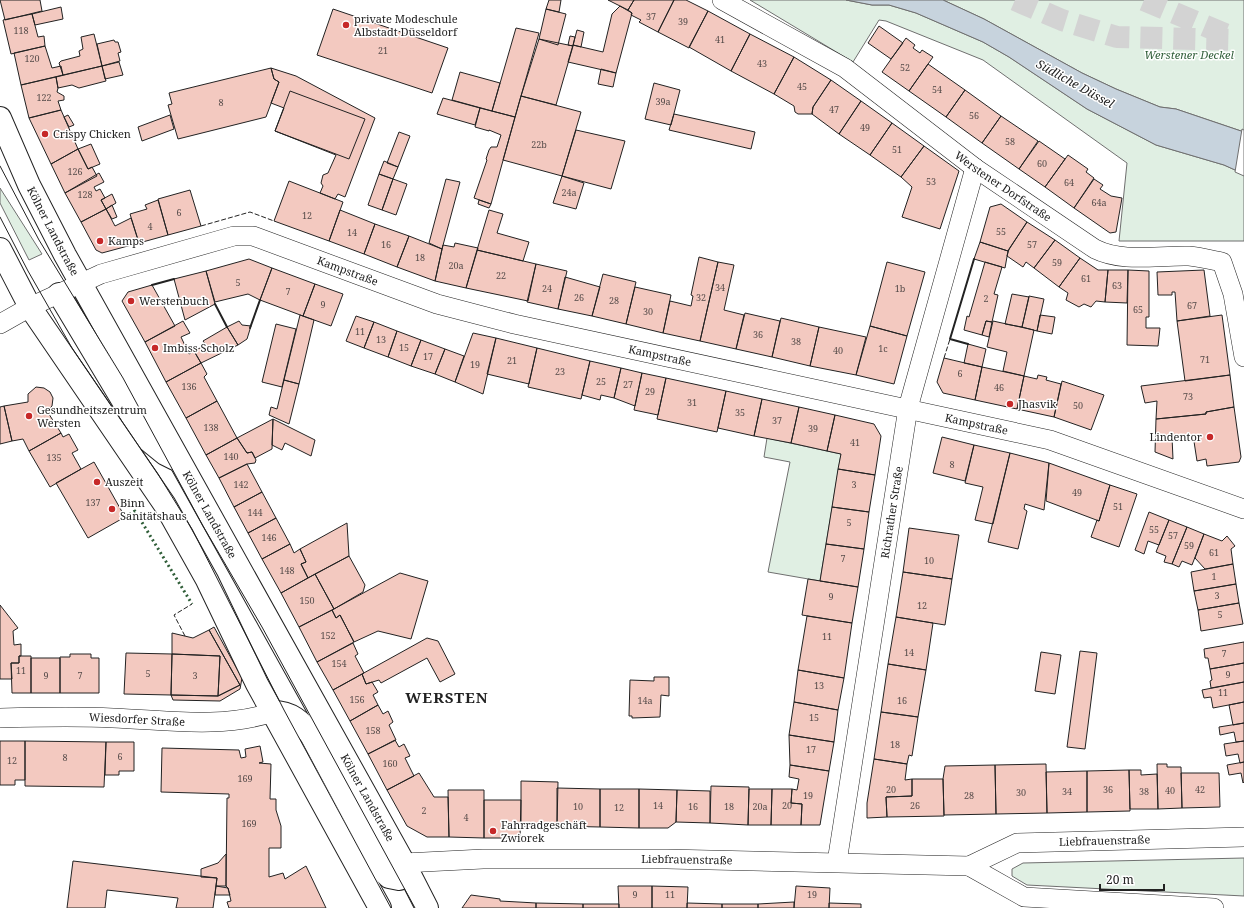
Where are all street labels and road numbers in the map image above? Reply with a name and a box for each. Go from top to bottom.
street label: Werstener Dorfstraße [952,147,1055,225]
street label: Kölner Landstraße [24,184,83,278]
street label: Kampstraße [315,252,381,289]
street label: Kampstraße [627,341,693,369]
street label: Kampstraße [944,409,1010,438]
street label: Richrather Straße [877,465,906,559]
street label: Kölner Landstraße [180,468,241,561]
street label: Wiesdorfer Straße [89,709,185,729]
street label: Kölner Landstraße [338,751,399,844]
street label: Liebfrauenstraße [1059,831,1150,849]
street label: Liebfrauenstraße [641,851,733,868]

